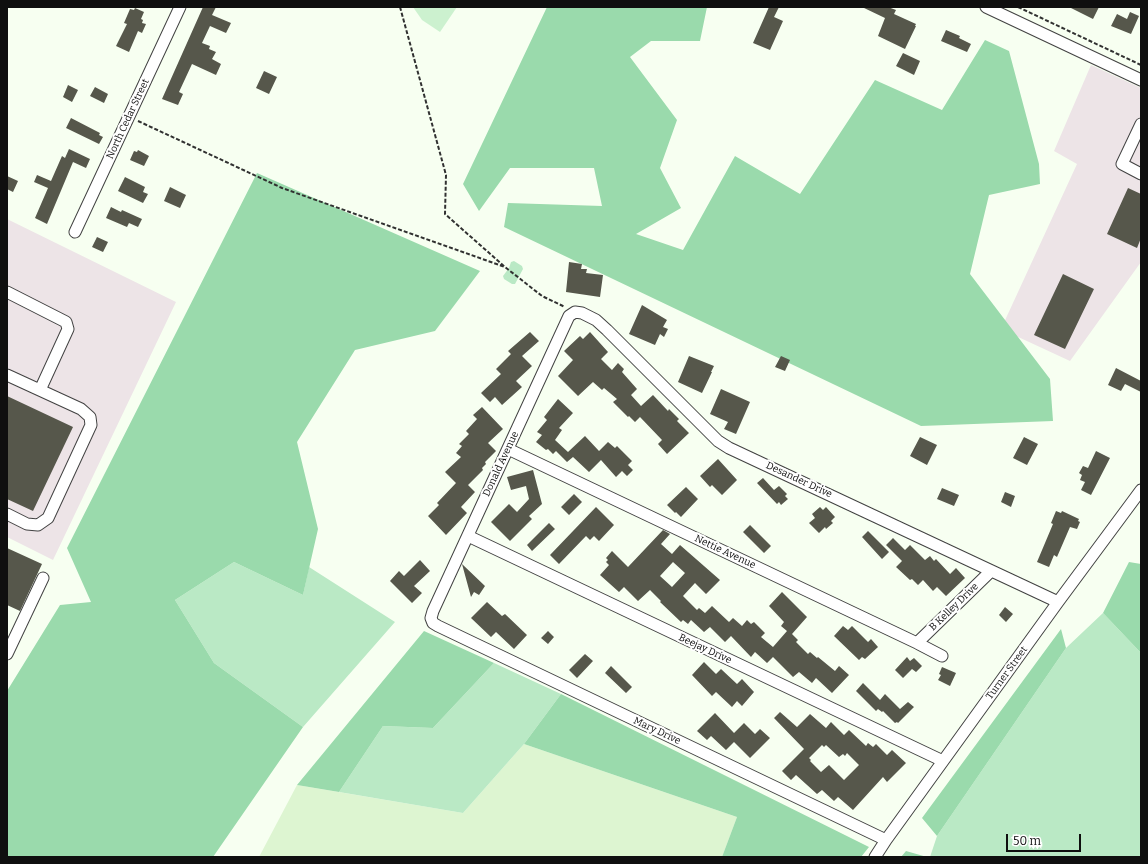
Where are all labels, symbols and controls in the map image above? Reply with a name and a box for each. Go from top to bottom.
street label: North Cedar Street [104,77,152,161]
street label: Donald Avenue [481,429,521,499]
street label: Desander Drive [764,459,834,501]
street label: Nettie Avenue [693,533,757,571]
street label: B Kelley Drive [927,581,981,633]
street label: Beejay Drive [677,632,733,666]
street label: Turner Street [984,644,1030,702]
street label: Mary Drive [631,715,683,747]
scale bar [1008,826,1083,852]
text: 50 m [1013,834,1041,848]

